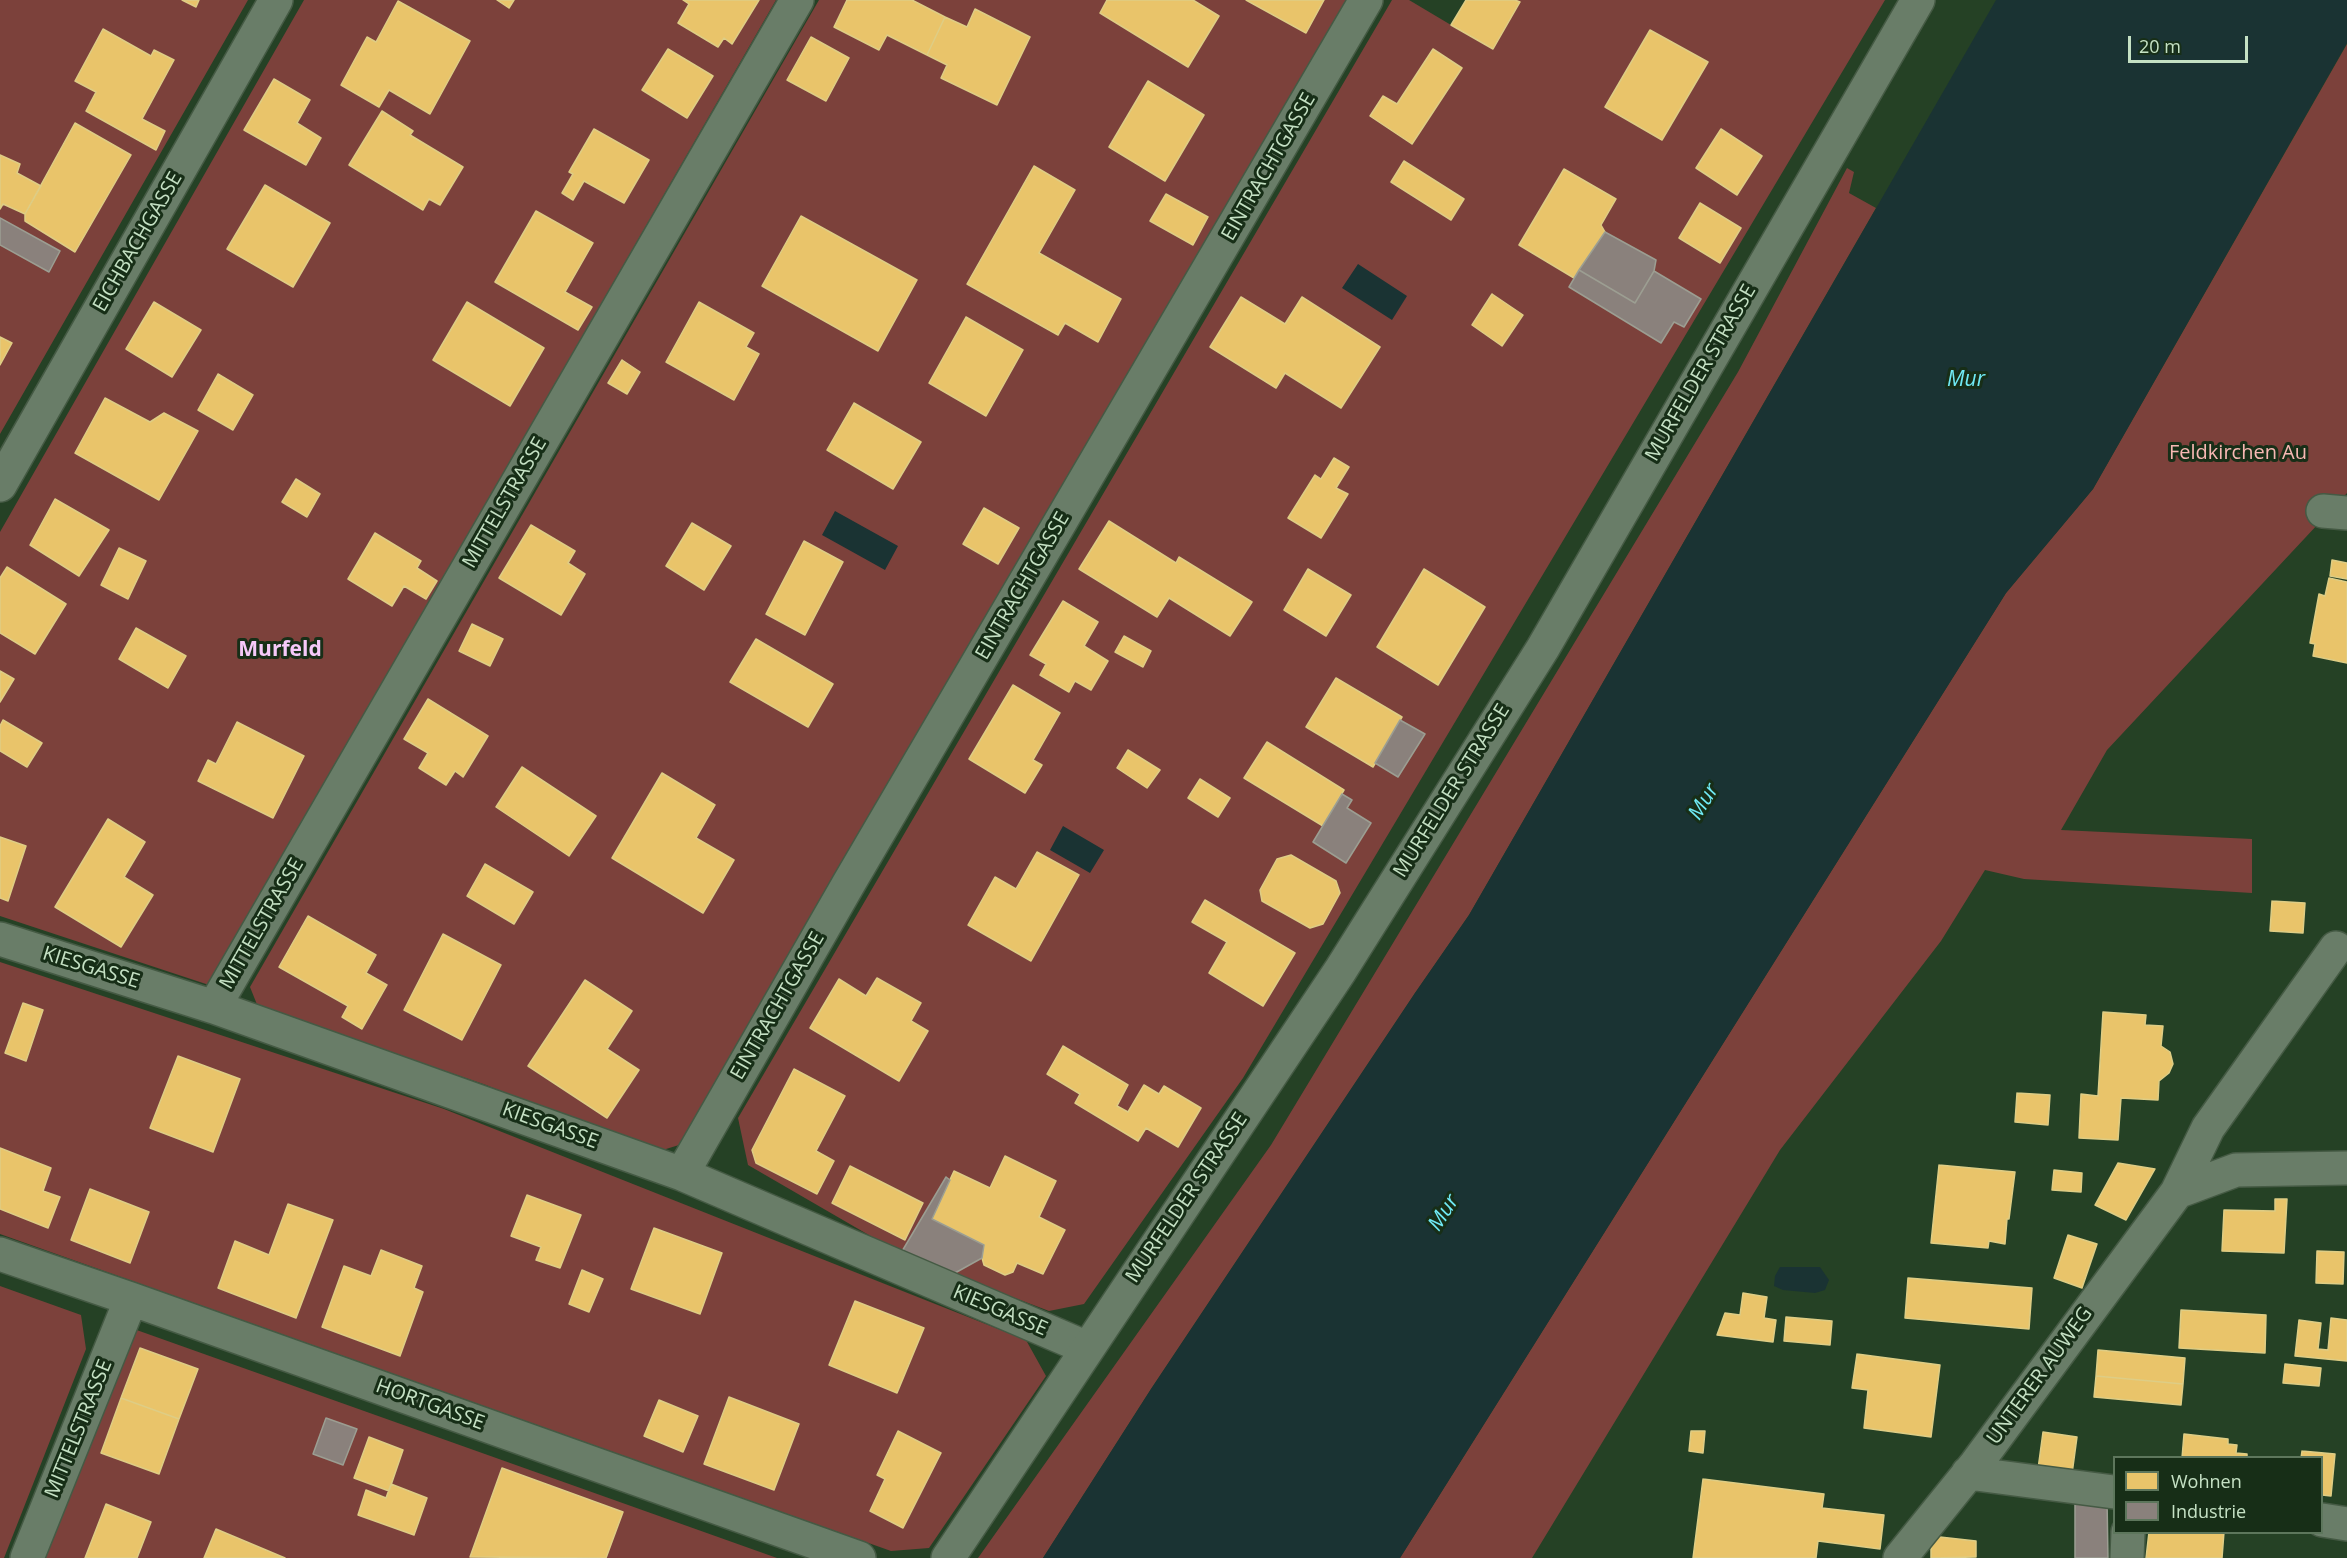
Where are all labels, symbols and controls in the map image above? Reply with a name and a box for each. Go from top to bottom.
scale bar [2131,24,2251,62]
text: 20 m [2139,34,2181,58]
street label: EINTRACHTGASSE [1217,89,1321,245]
street label: EICHBACHGASSE [88,168,188,316]
street label: MURFELDER STRASSE [1641,280,1761,466]
water label: Mur [1947,367,1985,393]
street label: MITTELSTRASSE [458,433,552,573]
park label: Feldkirchen Au [2169,441,2307,465]
street label: EINTRACHTGASSE [971,508,1075,664]
district label: Murfeld [238,637,322,663]
street label: MURFELDER STRASSE [1389,700,1515,882]
water label: Mur [1683,779,1725,825]
street label: MITTELSTRASSE [215,854,309,994]
street label: EINTRACHTGASSE [726,928,830,1084]
street label: KIESGASSE [40,942,142,994]
street label: KIESGASSE [499,1098,601,1154]
street label: MURFELDER STRASSE [1121,1108,1253,1288]
water label: Mur [1423,1190,1465,1236]
street label: KIESGASSE [949,1280,1051,1342]
street label: UNTERER AUWEG [1982,1303,2098,1449]
street label: MITTELSTRASSE [40,1356,118,1502]
street label: HORTGASSE [372,1374,488,1436]
legend [2113,1456,2323,1534]
text: Wohnen [2171,1469,2242,1493]
text: Industrie [2171,1499,2246,1523]

